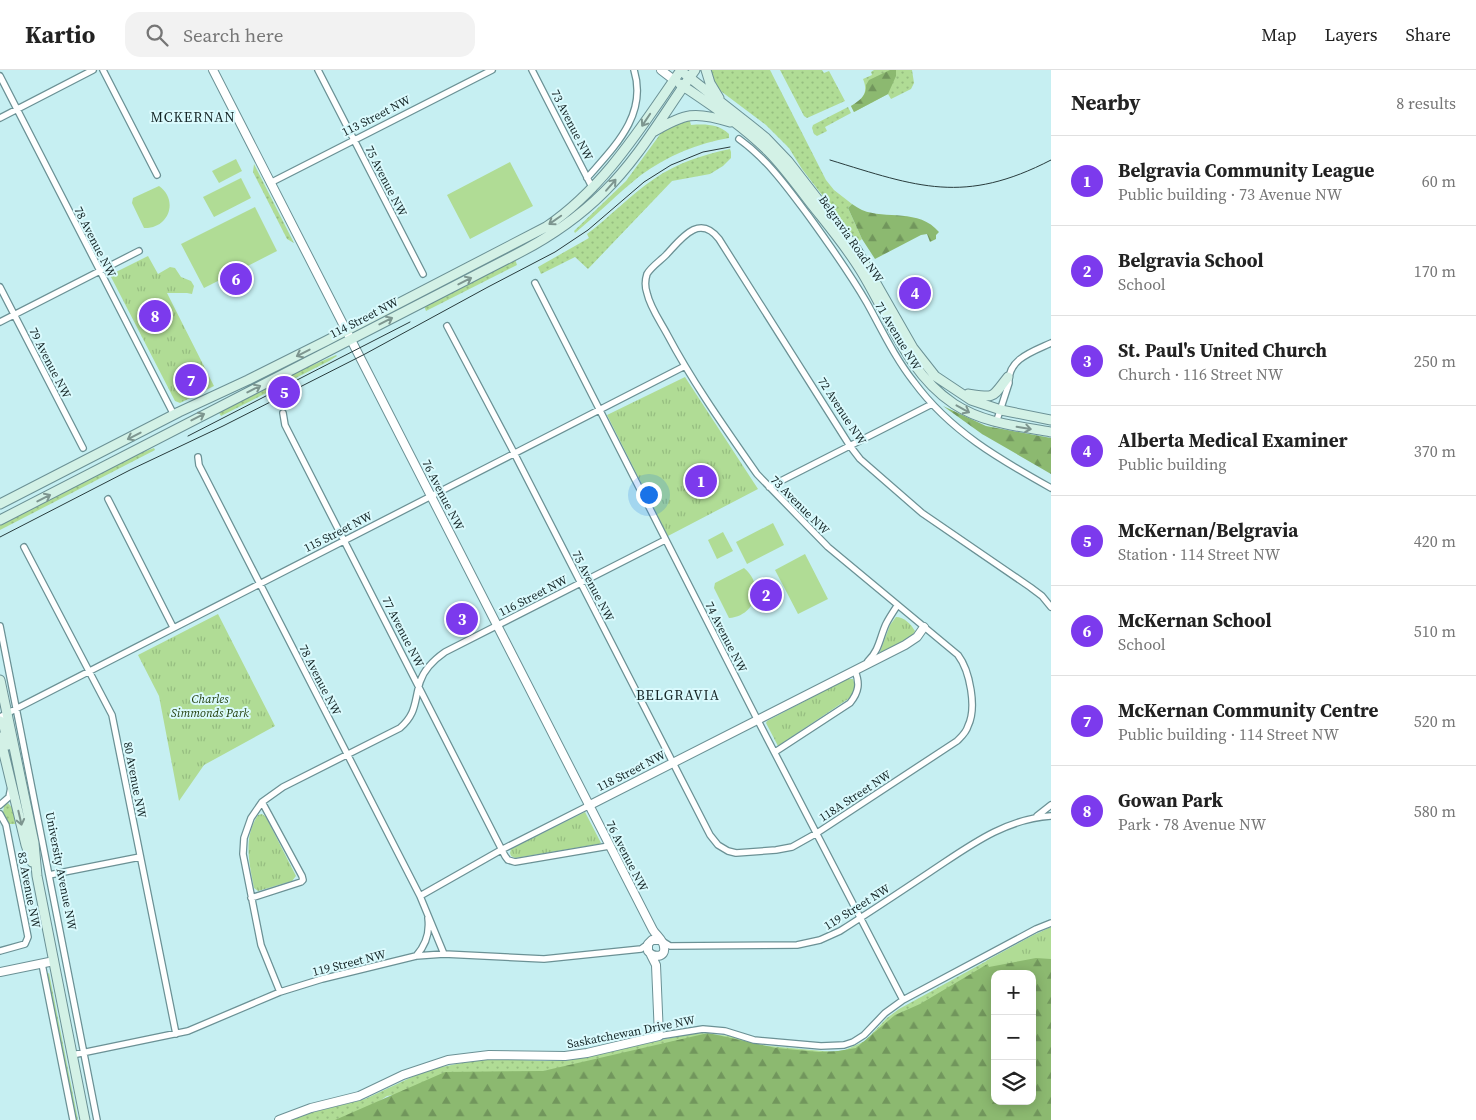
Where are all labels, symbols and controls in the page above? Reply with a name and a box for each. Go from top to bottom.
search box [125,12,475,57]
text: Kartio [25,18,95,51]
icon: search [143,21,171,49]
text: Search here [183,22,283,48]
text: Map [1261,22,1296,47]
text: Layers [1324,22,1377,47]
text: Share [1405,22,1451,47]
street label: 73 Avenue NW [547,87,597,163]
text: Nearby [1071,88,1141,117]
street label: 113 Street NW [339,92,413,140]
text: 8 results [1396,92,1456,114]
district label: MCKERNAN [150,107,236,127]
one-way arrow [641,113,652,127]
street label: 75 Avenue NW [361,143,411,219]
text: Belgravia Community League [1118,157,1374,183]
text: 1 [1083,170,1091,192]
text: 60 m [1422,170,1456,192]
one-way arrow [605,178,616,191]
text: Public building · 73 Avenue NW [1118,183,1342,205]
street label: Belgravia Road NW [815,192,887,286]
street label: 78 Avenue NW [70,204,120,280]
one-way arrow [549,215,563,225]
text: Belgravia School [1118,247,1264,273]
pin: 6 [220,260,252,298]
text: 2 [1083,260,1091,282]
text: 170 m [1414,260,1456,282]
text: School [1118,273,1166,295]
pin: 4 [899,274,931,312]
one-way arrow [457,276,472,285]
street label: 114 Street NW [327,294,401,342]
pin: 8 [139,297,171,335]
street label: 71 Avenue NW [871,299,925,374]
one-way arrow [378,316,393,325]
street label: 79 Avenue NW [25,325,75,401]
text: St. Paul's United Church [1118,337,1327,363]
one-way arrow [296,349,311,358]
text: 3 [1083,350,1091,372]
text: 250 m [1414,350,1456,372]
pin: 7 [175,361,207,399]
text: Church · 116 Street NW [1118,363,1283,385]
pin: 5 [268,373,300,411]
street label: 72 Avenue NW [814,374,870,448]
one-way arrow [246,384,261,394]
one-way arrow [956,404,971,414]
one-way arrow [191,412,206,422]
one-way arrow [1015,423,1031,433]
text: Alberta Medical Examiner [1118,427,1348,453]
one-way arrow [127,432,142,441]
text: 4 [1083,440,1091,462]
text: 370 m [1414,440,1456,462]
text: Public building [1118,453,1227,475]
street label: 76 Avenue NW [418,457,468,533]
pin: 1 [685,462,717,500]
street label: 73 Avenue NW [767,472,833,538]
your location [636,482,662,508]
one-way arrow [36,493,51,502]
street label: 115 Street NW [301,508,375,556]
text: McKernan/Belgravia [1118,517,1298,543]
text: 5 [1083,530,1091,552]
text: 420 m [1414,530,1456,552]
text: Station · 114 Street NW [1118,543,1280,565]
street label: 75 Avenue NW [568,548,618,624]
street label: 116 Street NW [496,572,570,620]
pin: 2 [750,576,782,614]
street label: 77 Avenue NW [378,594,428,670]
street label: 74 Avenue NW [701,599,751,675]
pin: 3 [446,600,478,638]
text: McKernan School [1118,607,1272,633]
text: 6 [1083,620,1091,642]
text: 510 m [1414,620,1456,642]
text: School [1118,633,1166,655]
street label: 78 Avenue NW [295,642,345,718]
district label: BELGRAVIA [636,685,720,705]
park label: Charles Simmonds Park [171,691,249,721]
text: McKernan Community Centre [1118,697,1378,723]
text: 7 [1083,710,1091,732]
text: 520 m [1414,710,1456,732]
text: Public building · 114 Street NW [1118,723,1339,745]
street label: 80 Avenue NW [120,741,150,820]
street label: 118 Street NW [594,747,668,795]
street label: 118A Street NW [816,766,895,825]
text: Gowan Park [1118,787,1223,813]
text: 8 [1083,800,1091,822]
text: 580 m [1414,800,1456,822]
one-way arrow [16,810,25,826]
street label: University Avenue NW [42,811,80,932]
text: Park · 78 Avenue NW [1118,813,1266,835]
street label: 76 Avenue NW [602,818,652,894]
street label: 83 Avenue NW [14,851,44,930]
street label: 119 Street NW [821,880,893,934]
street label: 119 Street NW [311,946,388,980]
map controls [991,970,1036,1105]
button: + [991,970,1036,1015]
street label: Saskatchewan Drive NW [566,1012,697,1052]
button: − [991,1015,1036,1060]
button: layers [991,1060,1036,1105]

